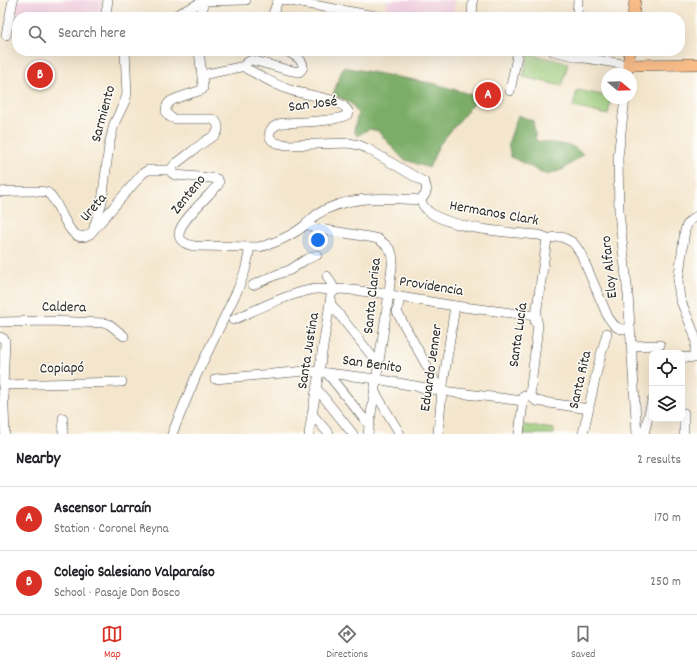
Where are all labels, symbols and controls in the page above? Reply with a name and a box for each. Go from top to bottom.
search box [12,12,685,56]
icon: search [26,23,48,45]
text: Search here [58,23,126,45]
pin: B [27,60,53,90]
north arrow [601,68,637,104]
pin: A [475,80,501,110]
street label: Sarmiento [86,83,122,145]
street label: San José [287,91,339,119]
street label: Zenteno [166,170,212,220]
street label: Ureta [75,188,113,227]
street label: Hermanos Clark [448,195,540,233]
your location [308,230,328,250]
street label: Eloy Alfaro [596,234,624,299]
street label: Santa Clarisa [358,256,388,335]
street label: Providencia [397,271,465,303]
street label: Caldera [42,297,87,319]
street label: Santa Lucía [504,300,535,369]
street label: Santa Justina [292,310,326,391]
street label: Eduardo Jenner [415,322,449,413]
street label: Santa Rita [564,348,599,411]
street label: San Benito [341,350,403,380]
map controls [649,350,685,422]
button: locate [649,350,685,386]
street label: Copiapó [40,358,85,380]
button: layers [649,386,685,422]
text: Nearby [16,448,60,472]
text: 2 results [637,451,681,470]
text: Ascensor Larraín [54,498,151,520]
text: A [25,509,33,528]
text: 170 m [654,509,681,528]
text: Station · Coronel Reyna [54,520,169,539]
text: Colegio Salesiano Valparaíso [54,562,215,584]
text: B [26,573,32,592]
text: 250 m [650,573,681,592]
text: School · Pasaje Don Bosco [54,584,180,603]
tab: Map [101,623,123,663]
tab: Directions [326,623,368,663]
tab: Saved [571,623,596,663]

